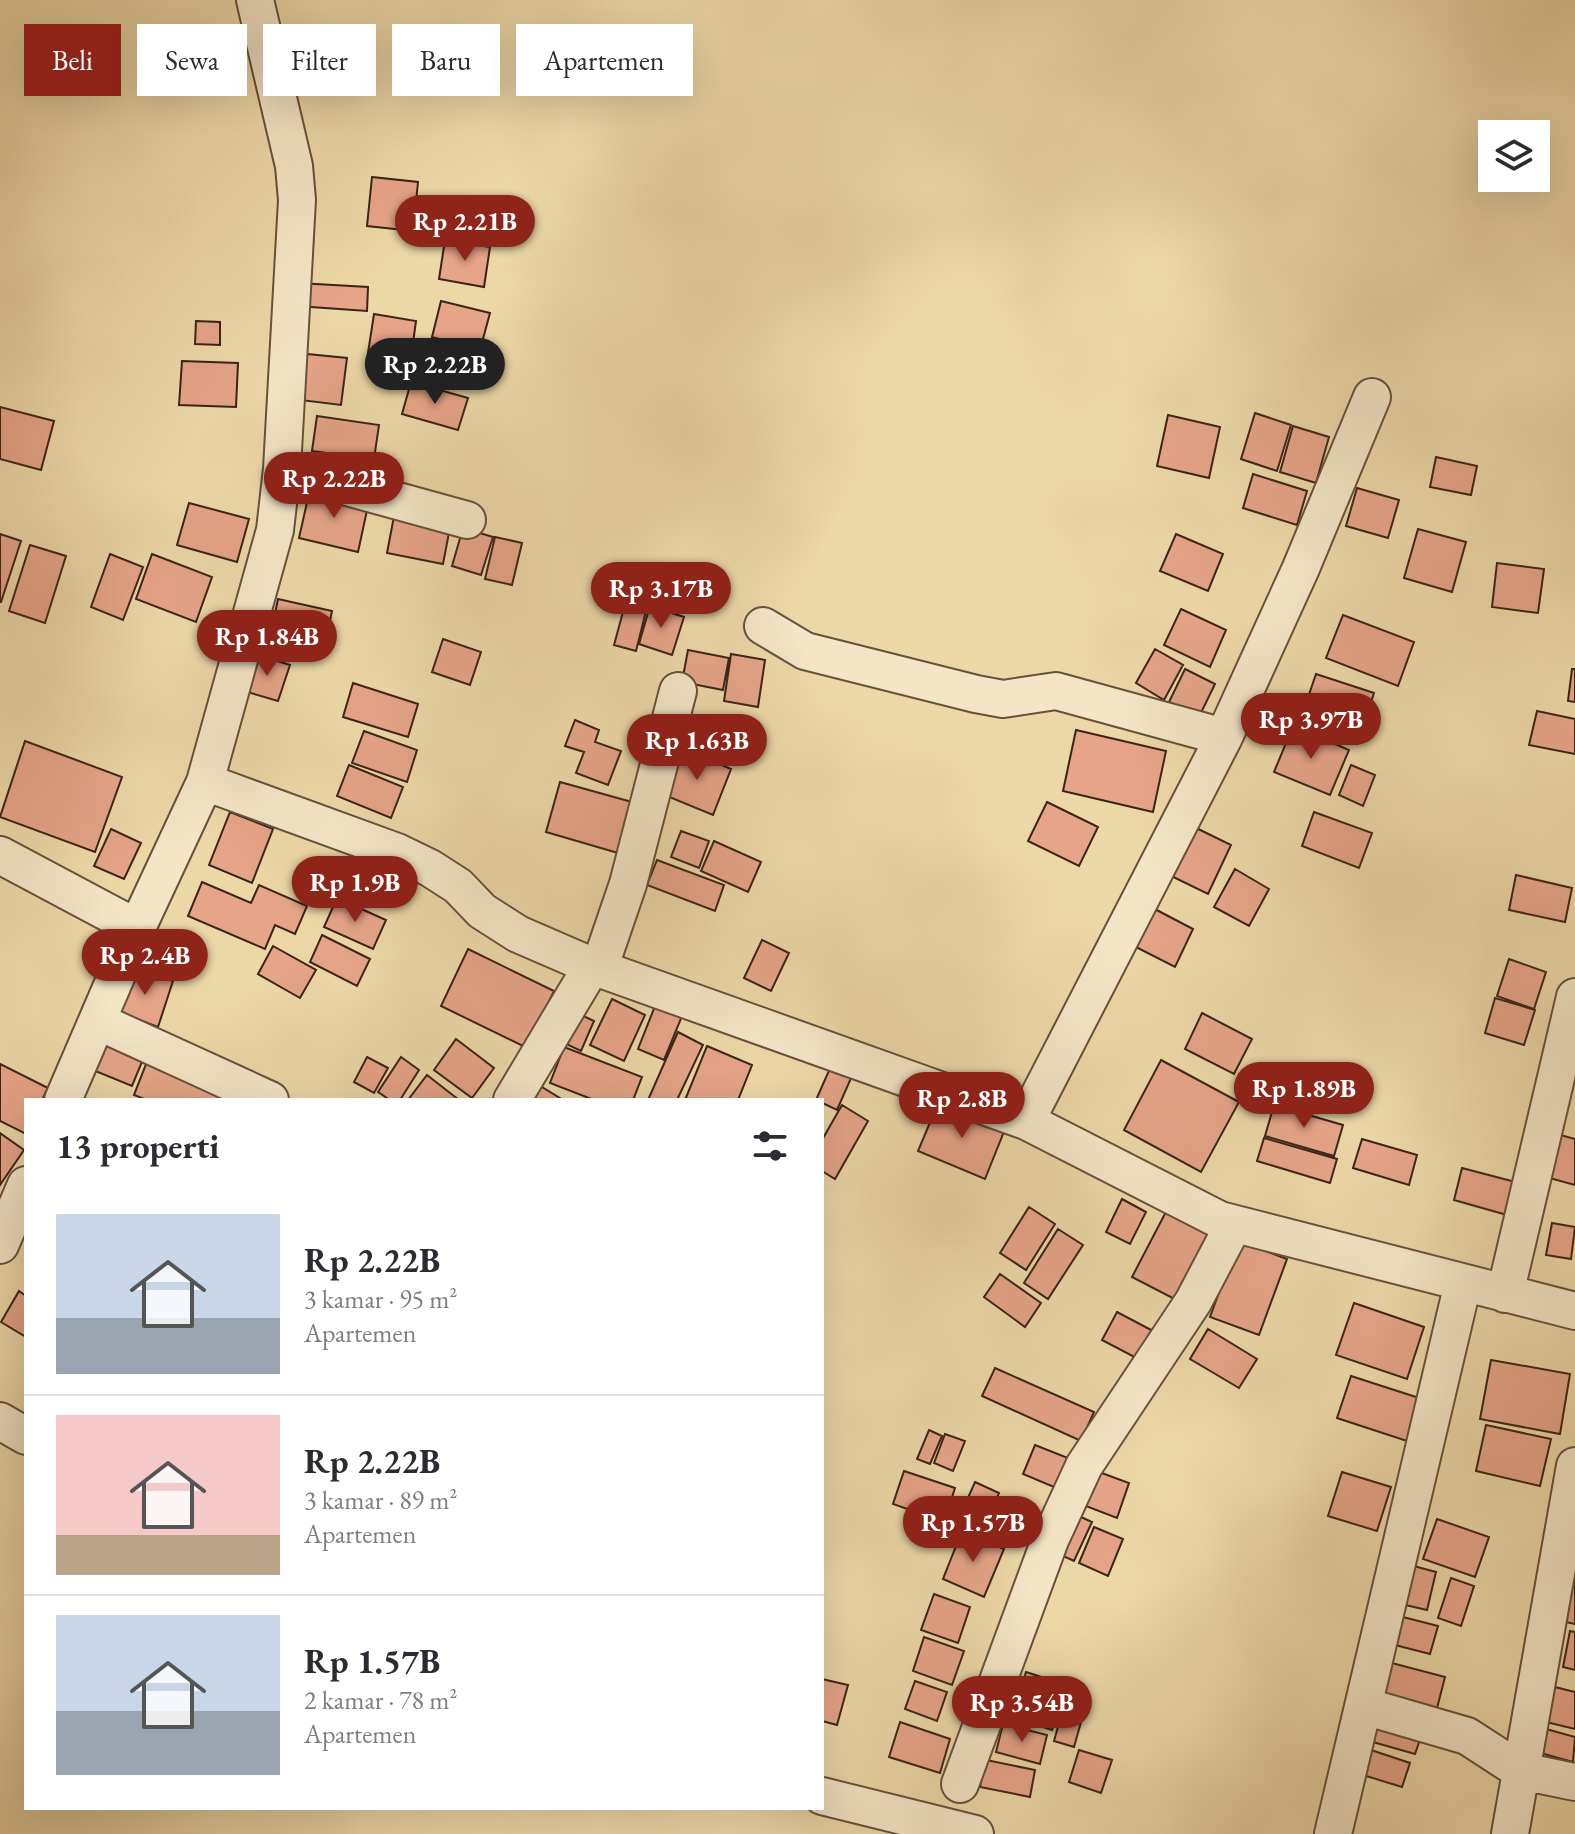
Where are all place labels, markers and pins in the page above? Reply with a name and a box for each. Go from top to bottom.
pin: Rp 2.21B [382,195,548,263]
pin: Rp 2.22B [352,338,518,406]
pin: Rp 2.22B [251,452,417,520]
pin: Rp 3.17B [578,562,744,630]
pin: Rp 1.84B [184,610,350,678]
pin: Rp 3.97B [1228,693,1394,761]
pin: Rp 1.63B [614,714,780,782]
pin: Rp 1.9B [281,856,429,924]
pin: Rp 2.4B [71,929,219,997]
pin: Rp 1.89B [1221,1062,1387,1130]
pin: Rp 2.8B [888,1072,1036,1140]
pin: Rp 1.57B [890,1496,1056,1564]
pin: Rp 3.54B [939,1676,1105,1744]

